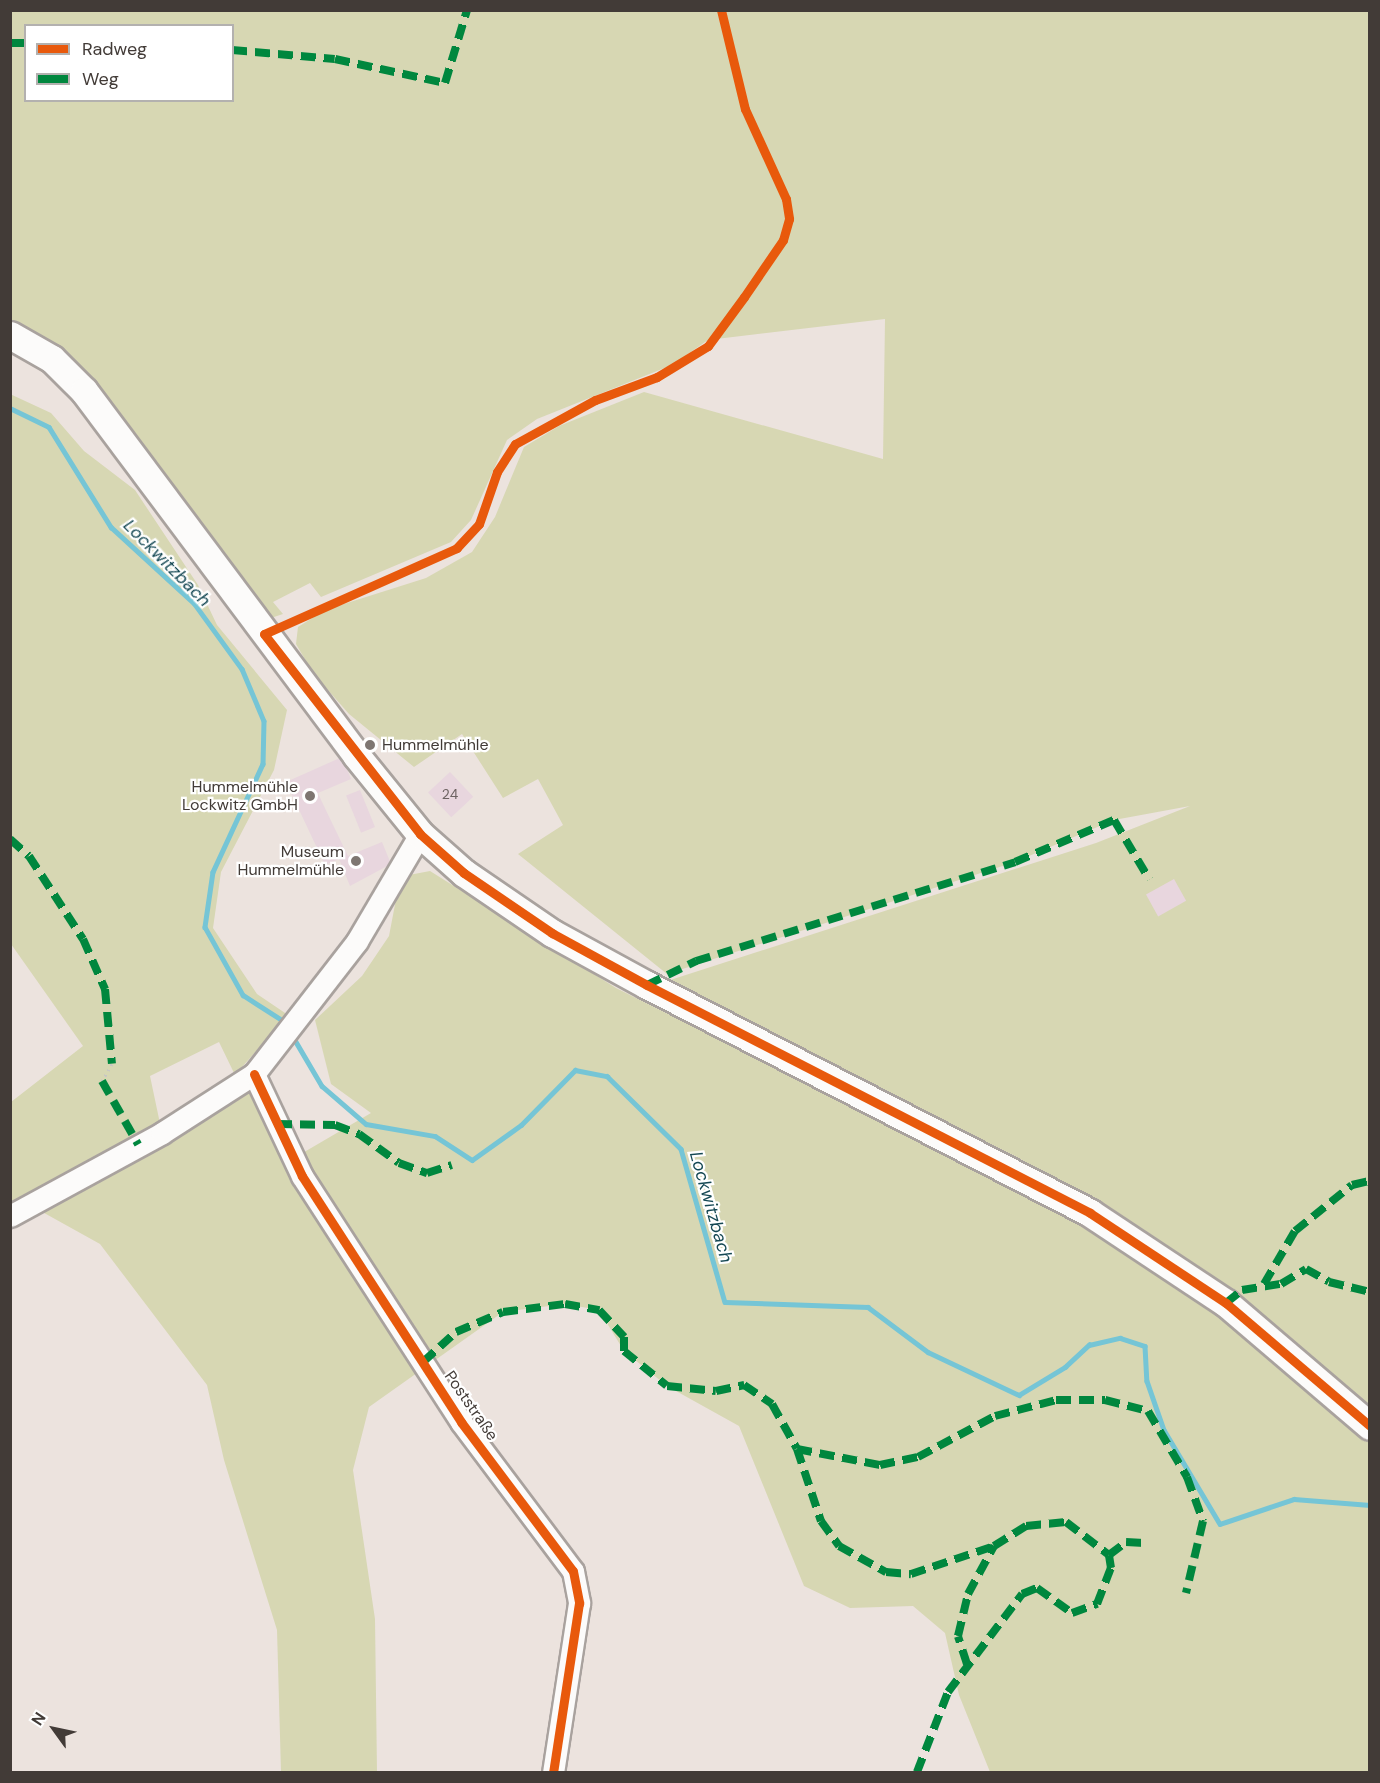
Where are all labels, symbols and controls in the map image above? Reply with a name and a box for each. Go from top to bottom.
legend [24,24,234,102]
text: Radweg [82,37,147,61]
text: Weg [82,67,119,91]
water label: Lockwitzbach [119,515,215,611]
place label: Hummelmühle [382,735,489,755]
marker: Hummelmühle [363,738,377,752]
place label: Hummelmühle Lockwitz GmbH [182,777,298,815]
house number: 24 [442,786,458,802]
marker: Hummelmühle Lockwitz GmbH [303,789,317,803]
place label: Museum Hummelmühle [237,842,344,880]
marker: Museum Hummelmühle [349,854,363,868]
water label: Lockwitzbach [685,1149,737,1265]
street label: Poststraße [440,1368,502,1444]
north arrow [24,1699,84,1759]
text: N [26,1708,50,1730]

